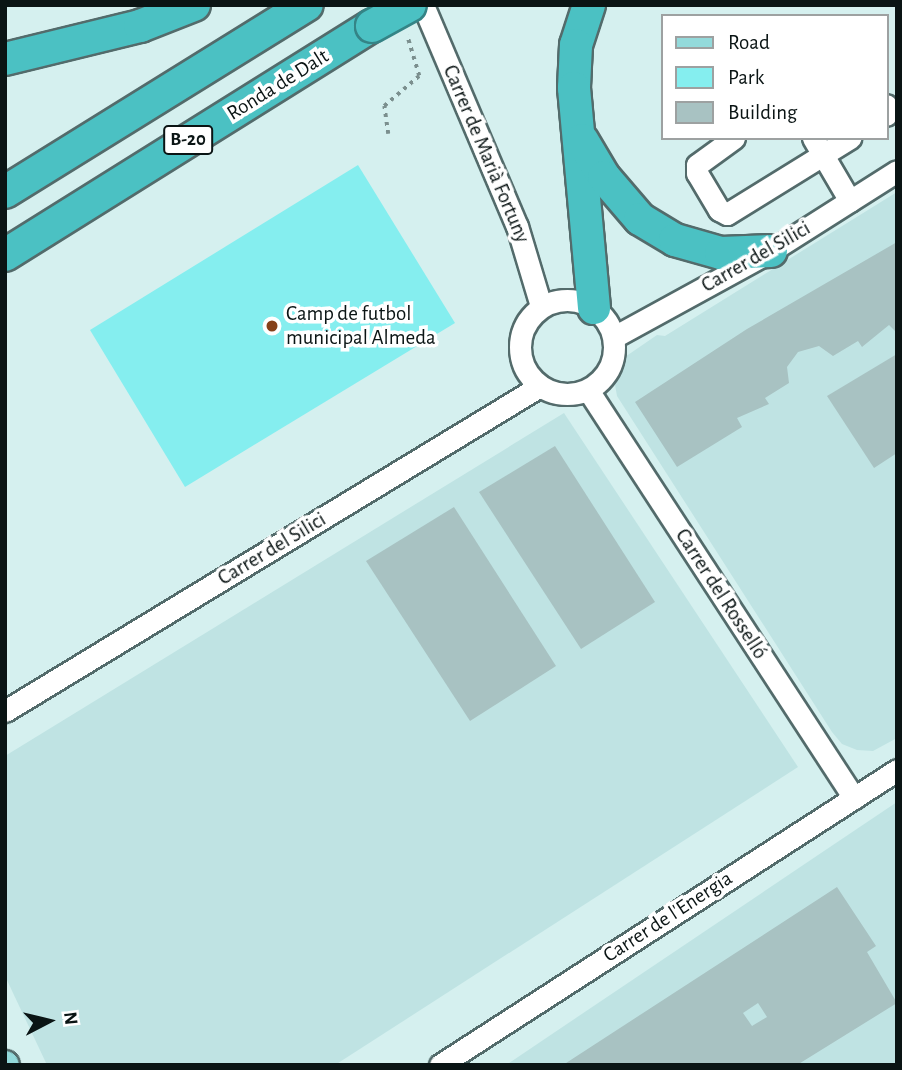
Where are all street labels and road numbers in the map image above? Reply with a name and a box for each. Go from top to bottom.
street label: Ronda de Dalt [223,44,333,126]
street label: Carrer de Marià Fortuny [437,61,535,247]
road number: B-20 [162,124,214,156]
street label: Carrer del Silici [697,216,815,298]
street label: Carrer del Silici [213,507,331,591]
street label: Carrer del Rosselló [670,524,772,664]
street label: Carrer de l'Energia [599,866,737,968]

